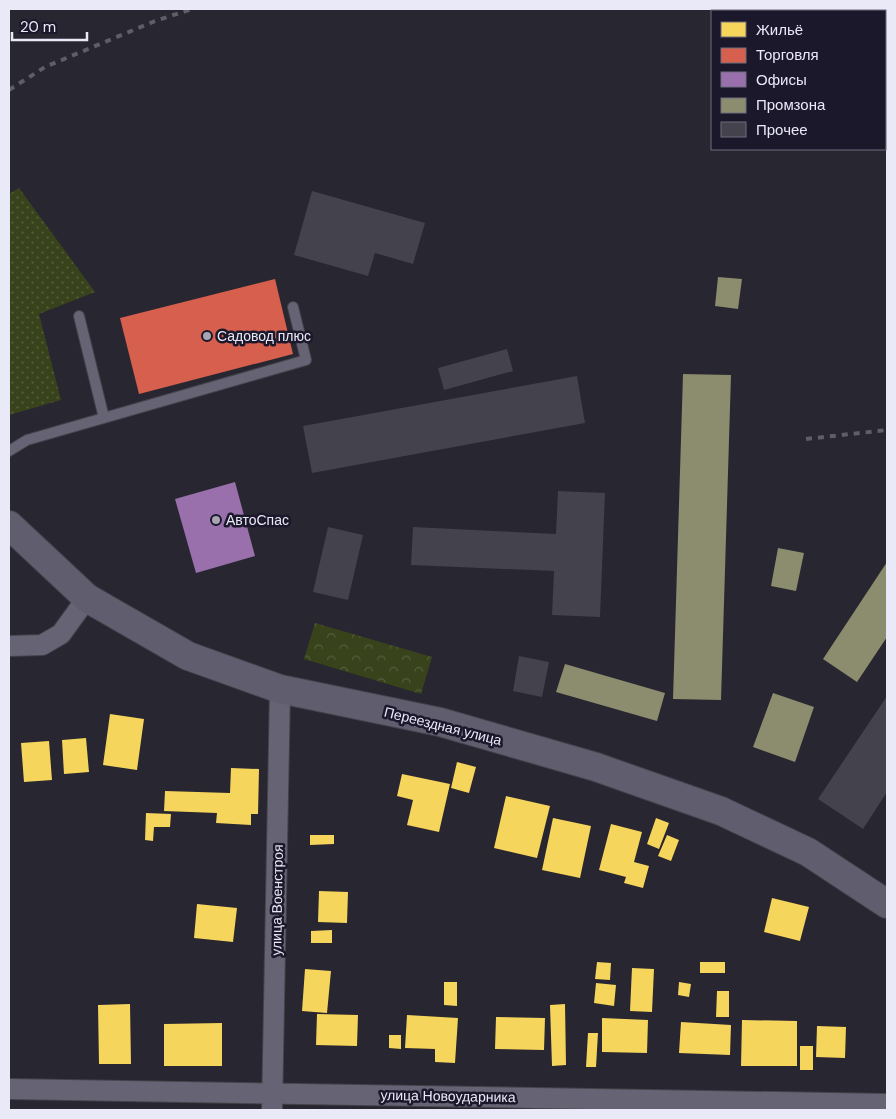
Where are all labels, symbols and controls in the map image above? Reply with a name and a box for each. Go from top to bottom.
scale bar [12,10,88,42]
legend [711,10,886,150]
text: 20 m [20,17,56,37]
text: Жильё [756,20,803,40]
text: Торговля [756,45,819,65]
text: Офисы [756,70,807,90]
text: Промзона [756,95,826,115]
text: Прочее [756,120,808,140]
place label: Садовод плюс [217,327,311,345]
marker: Садовод плюс [201,330,213,342]
place label: АвтоСпас [226,511,289,529]
marker: АвтоСпас [210,514,222,526]
street label: Переездная улица [382,703,504,749]
street label: улица Военстроя [267,844,287,956]
street label: улица Новоударника [380,1086,516,1106]

